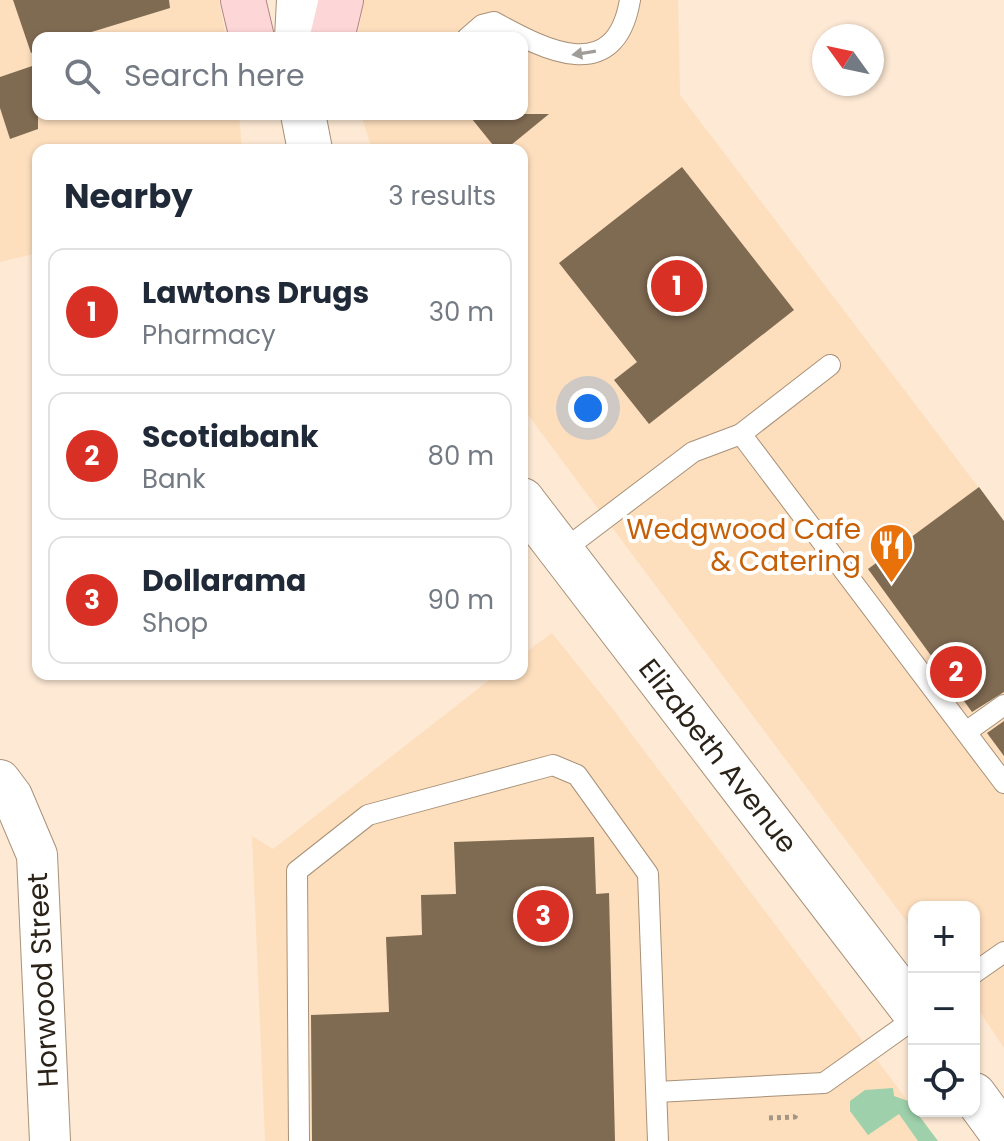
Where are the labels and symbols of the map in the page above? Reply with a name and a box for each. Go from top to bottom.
north arrow [812,24,884,96]
one-way arrow [571,48,596,60]
pin: 1 [651,256,703,316]
your location [568,388,608,428]
place label: Wedgwood Cafe & Catering [626,510,861,581]
restaurant icon: Wedgwood Cafe & Catering [868,521,916,584]
pin: 2 [930,642,982,702]
street label: Elizabeth Avenue [630,651,806,861]
street label: Horwood Street [18,872,68,1088]
pin: 3 [517,886,569,946]

